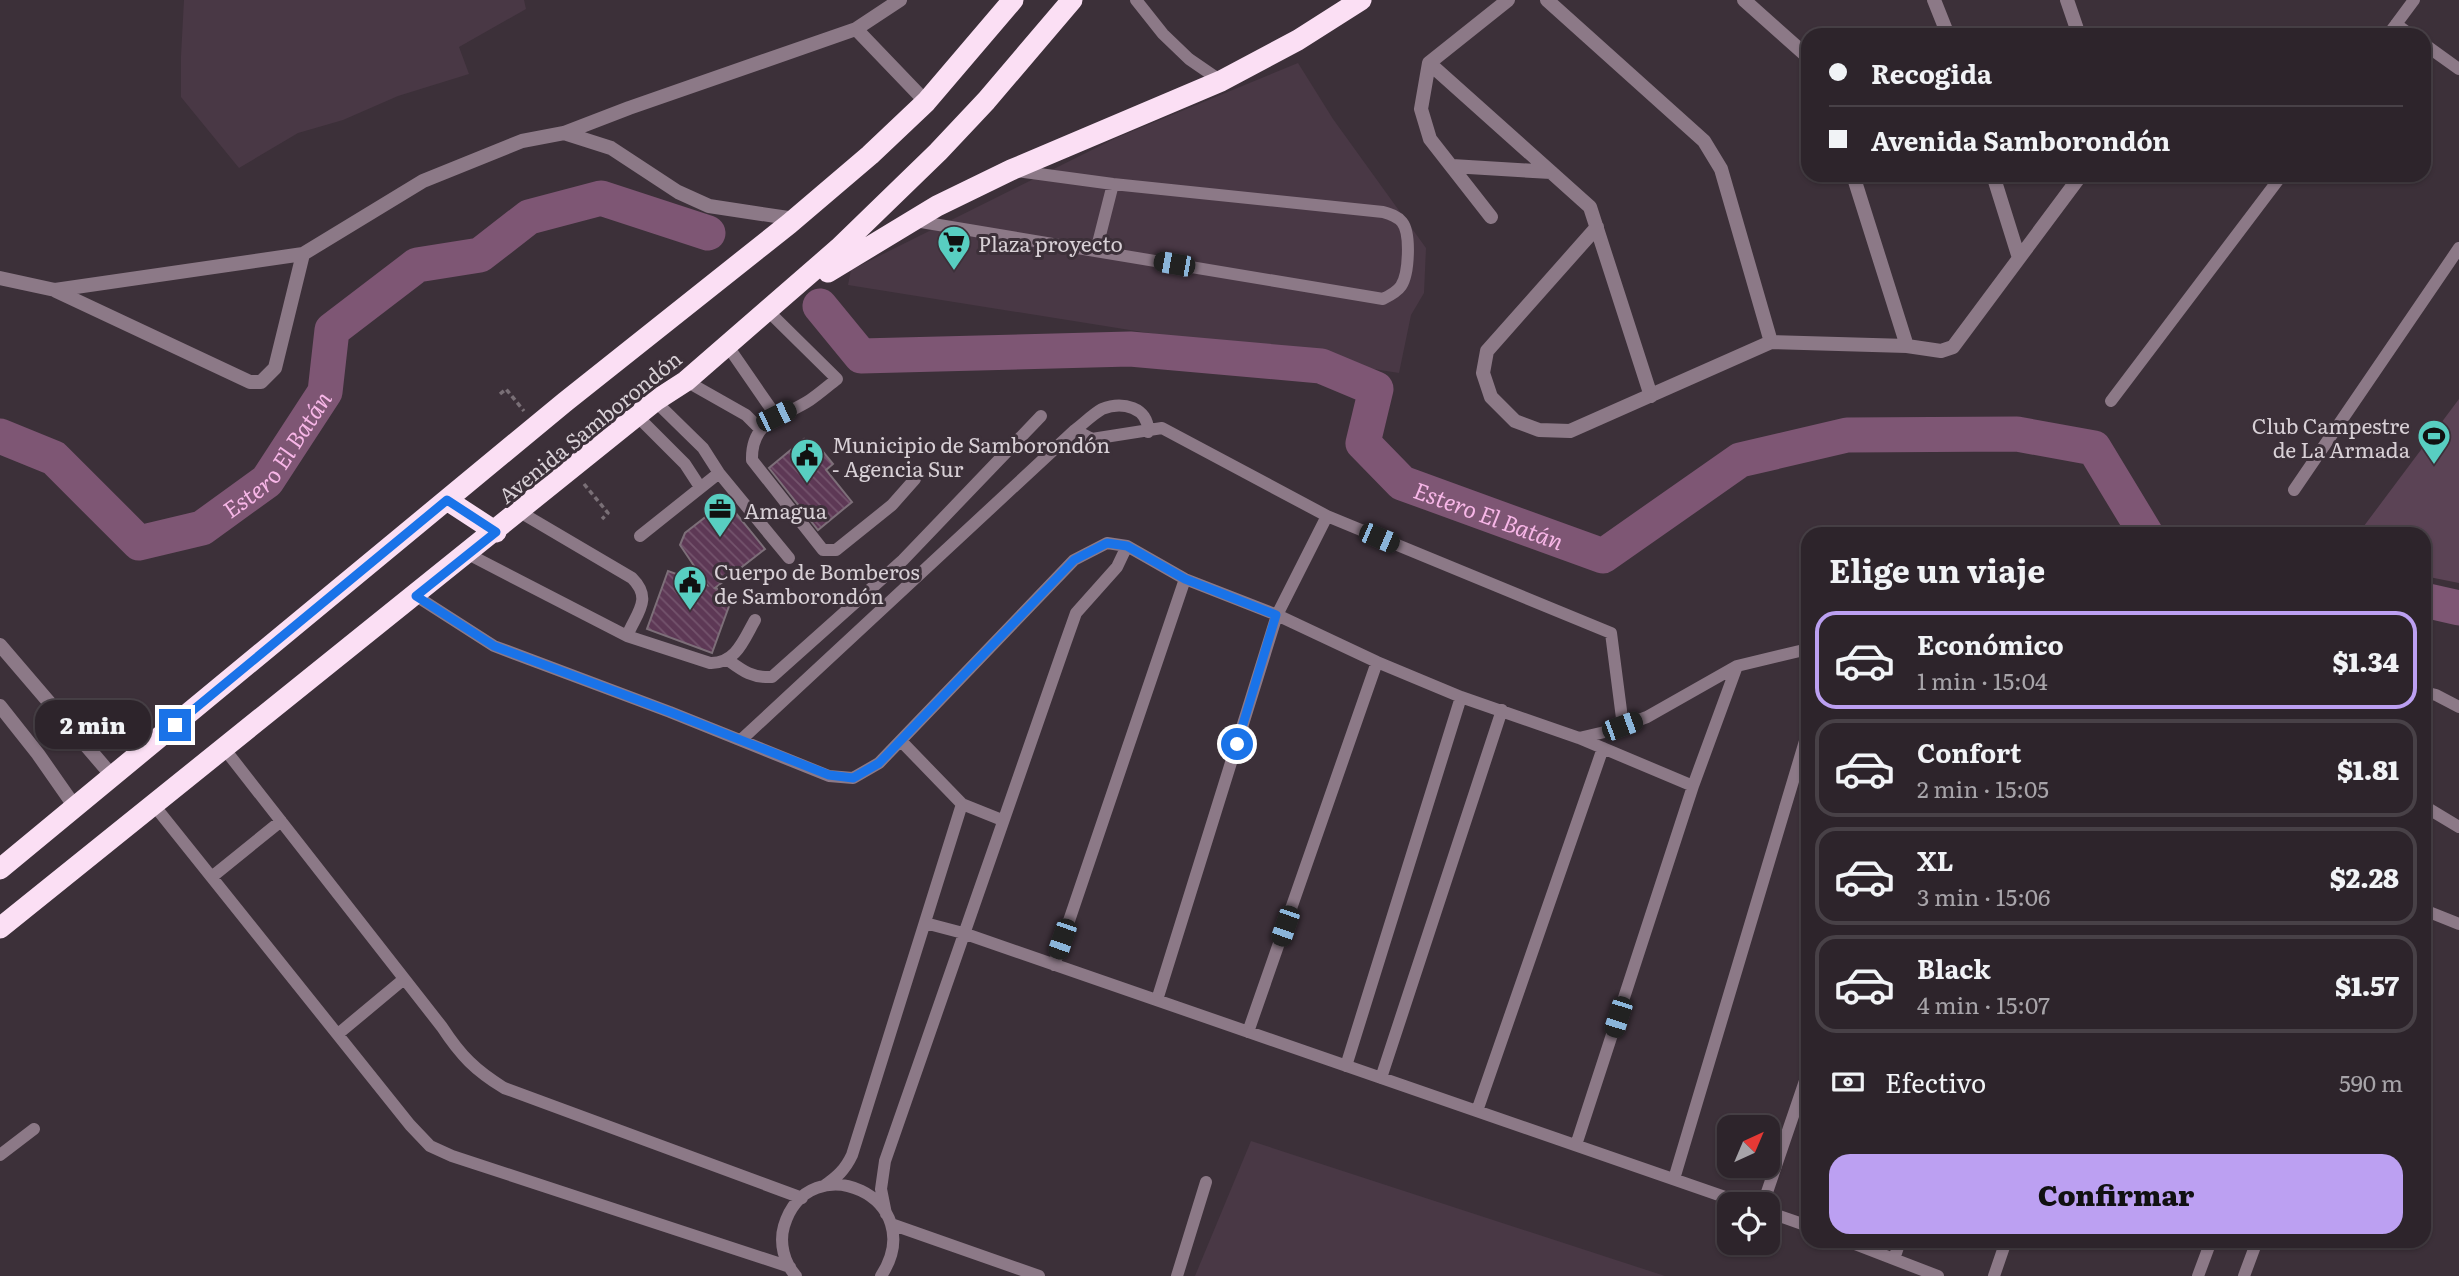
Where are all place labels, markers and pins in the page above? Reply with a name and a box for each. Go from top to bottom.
supermarket icon: Plaza proyecto [935,223,973,272]
place label: Plaza proyecto [978,227,1123,258]
place label: Club Campestre de La Armada [2252,409,2411,464]
sports icon: Club Campestre de La Armada [2415,417,2453,466]
place label: Municipio de Samborondón - Agencia Sur [832,428,1110,483]
public building icon: Municipio de Samborondón - Agencia Sur [788,436,826,485]
office icon: Amagua [701,490,739,539]
place label: Amagua [744,494,828,525]
place label: Cuerpo de Bomberos de Samborondón [714,555,920,610]
public building icon: Cuerpo de Bomberos de Samborondón [671,563,709,612]

